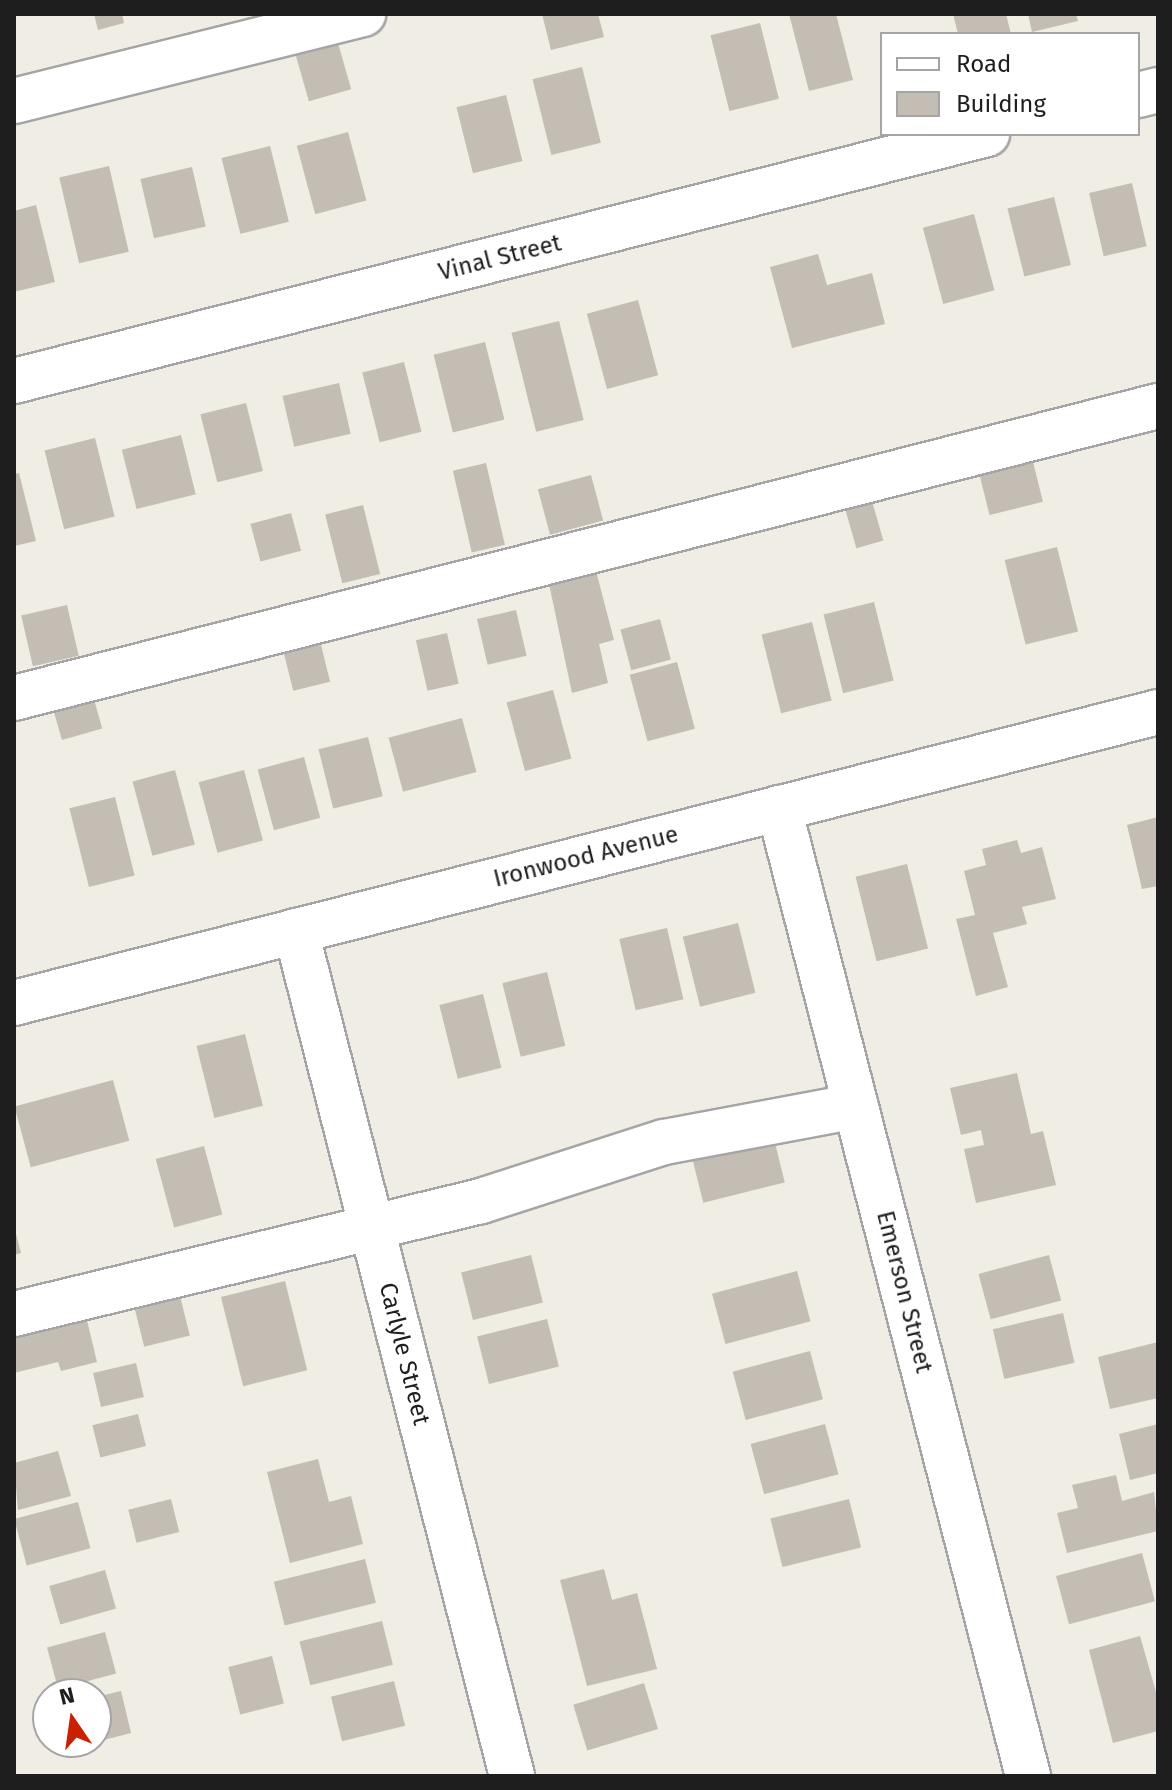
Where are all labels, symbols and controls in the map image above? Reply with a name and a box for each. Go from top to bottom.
legend [880,32,1140,136]
text: Road [956,50,1011,78]
text: Building [956,90,1046,118]
street label: Vinal Street [436,229,564,287]
street label: Ironwood Avenue [491,820,681,894]
street label: Emerson Street [870,1208,938,1376]
street label: Carlyle Street [372,1280,436,1428]
north arrow [32,1678,112,1758]
text: N [57,1681,77,1711]

